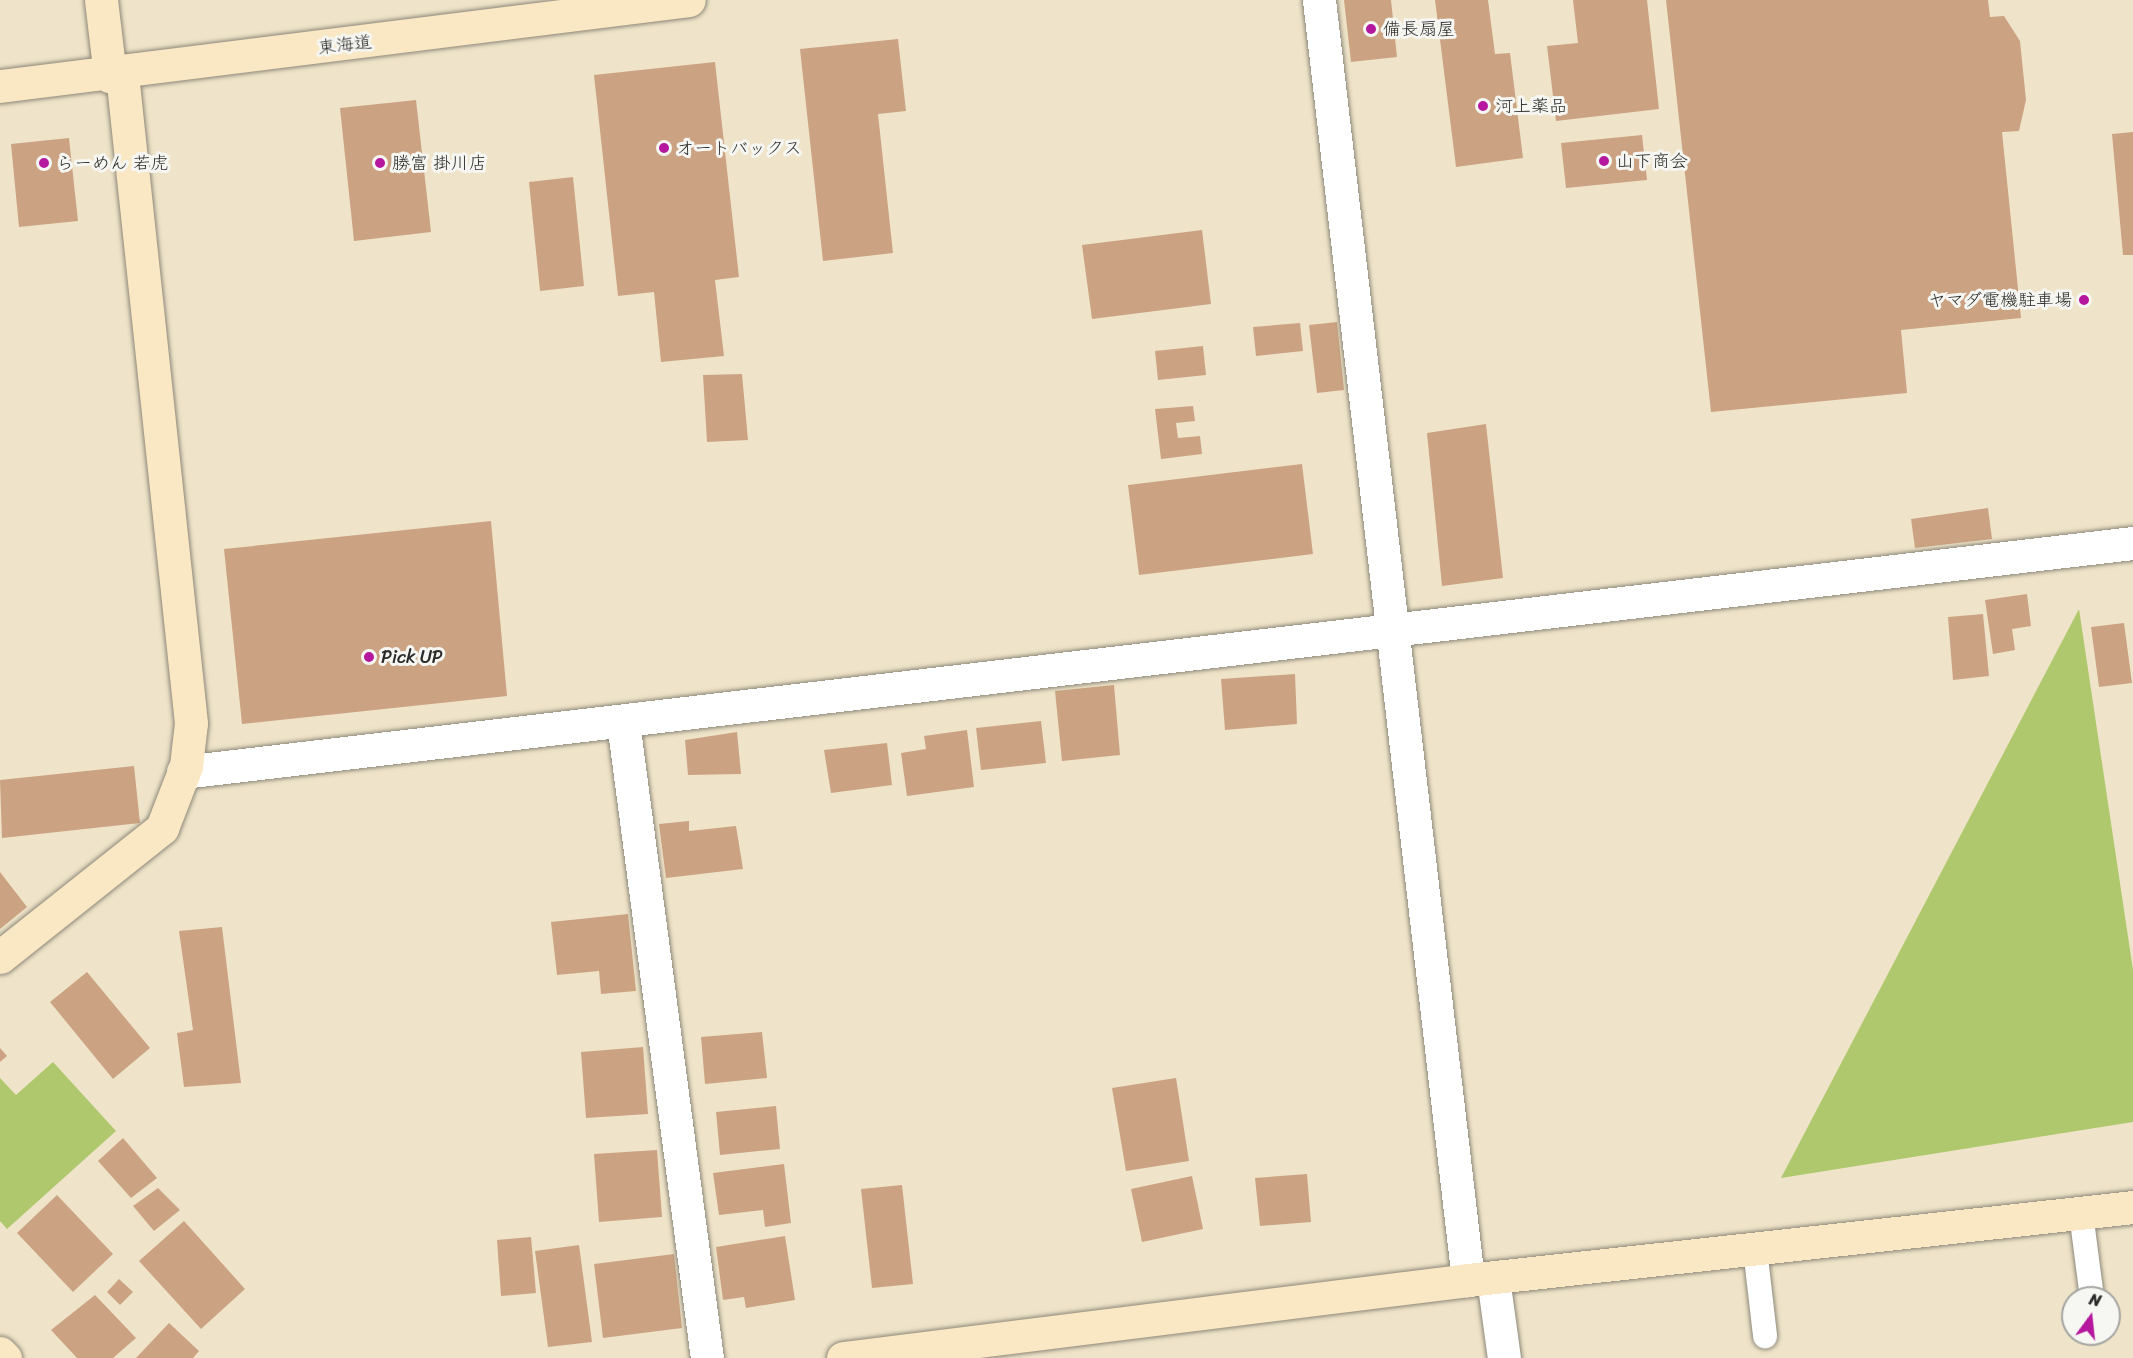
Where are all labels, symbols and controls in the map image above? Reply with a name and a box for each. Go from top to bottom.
place label: 備長扇屋 [1383,18,1455,40]
marker: 備長扇屋 [1364,22,1378,36]
street label: 東海道 [317,31,373,59]
place label: 河上薬品 [1495,95,1567,117]
marker: 河上薬品 [1476,99,1490,113]
place label: オートバックス [676,137,802,159]
marker: オートバックス [657,141,671,155]
place label: 山下商会 [1616,150,1688,172]
place label: らーめん 若虎 [56,152,169,174]
place label: 勝富 掛川店 [392,152,487,174]
marker: 山下商会 [1597,154,1611,168]
marker: らーめん 若虎 [37,156,51,170]
marker: 勝富 掛川店 [373,156,387,170]
place label: ヤマダ電機駐車場 [1928,289,2072,311]
marker: ヤマダ電機駐車場 [2077,293,2091,307]
place label: Pick UP [381,646,443,668]
marker: Pick UP [362,650,376,664]
text: N [2086,1285,2104,1316]
north arrow [2061,1286,2121,1346]

